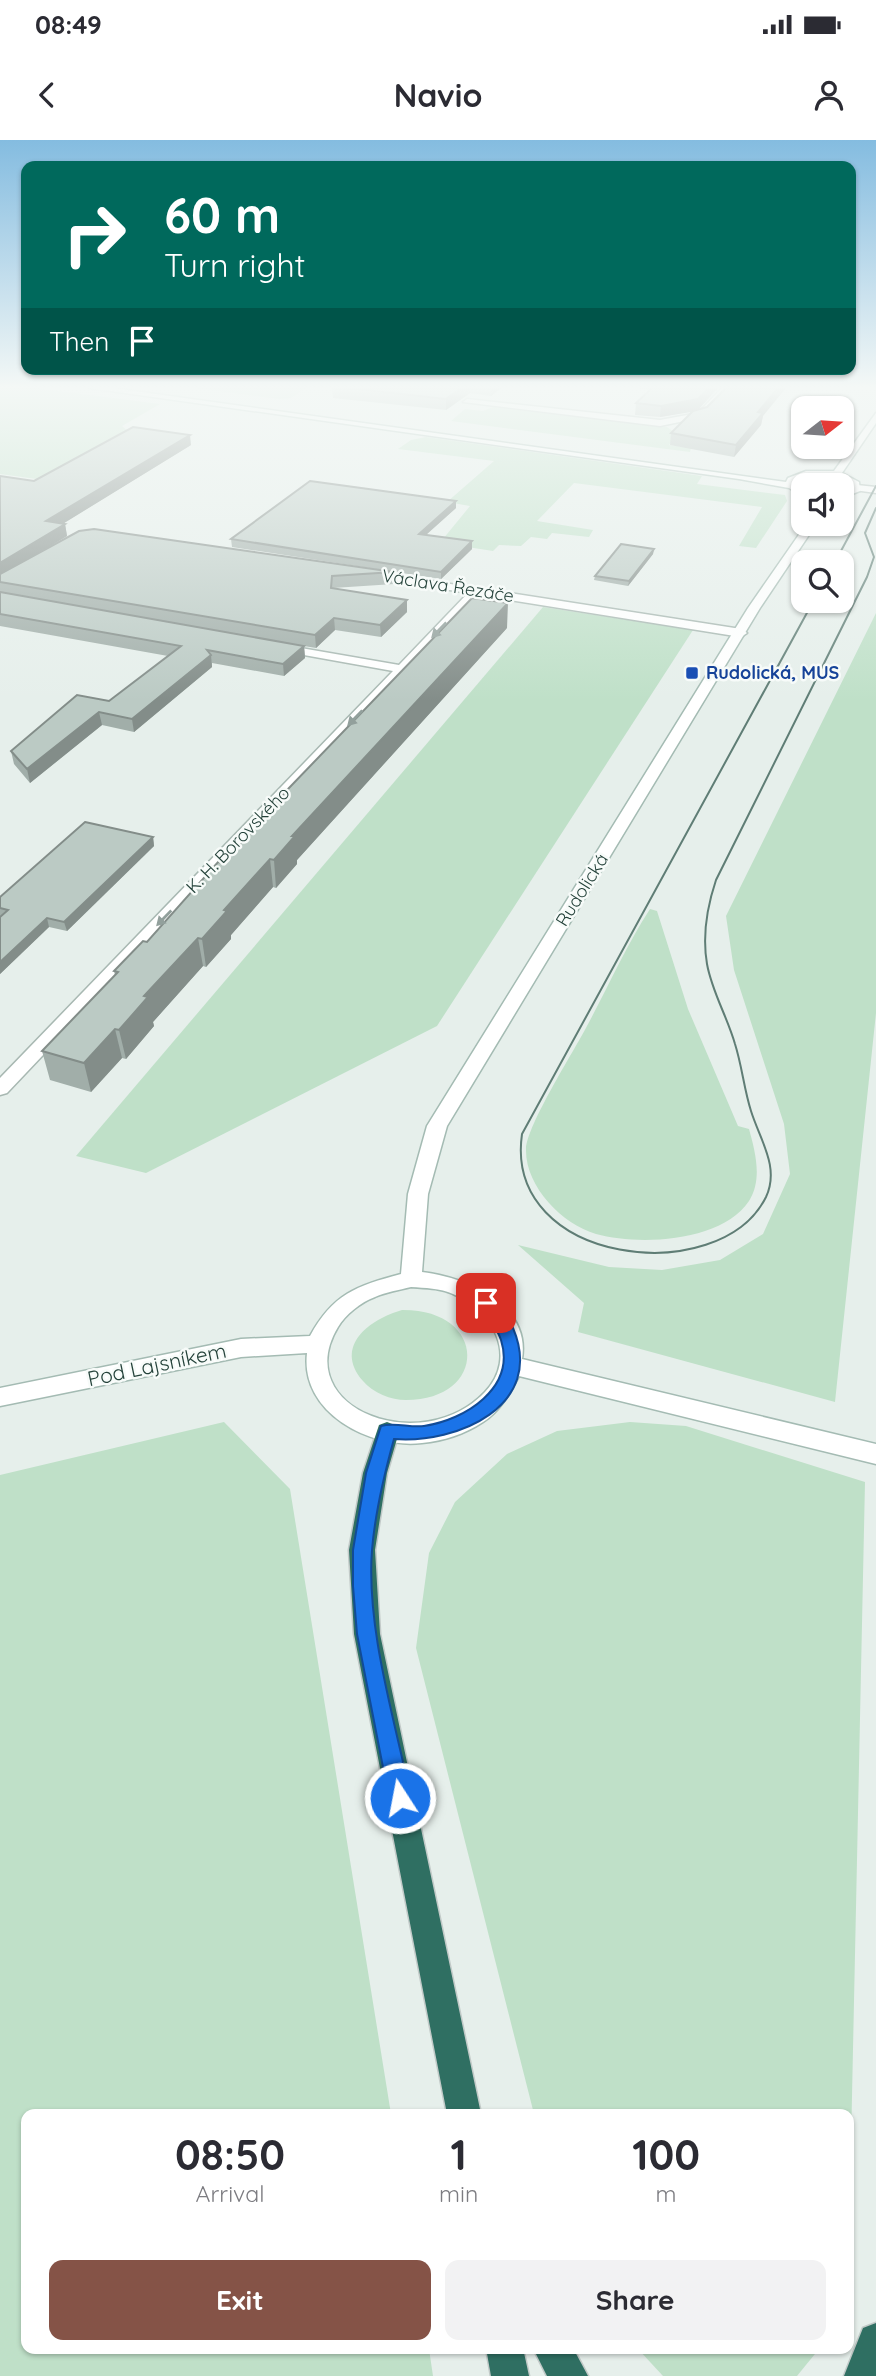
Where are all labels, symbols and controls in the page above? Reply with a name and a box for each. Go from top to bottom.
text: 08:49 [35,8,102,41]
text: Navio [394,75,482,115]
icon: back [28,76,66,114]
icon: person [810,76,848,114]
text: 60 m [164,184,280,245]
icon: right [49,189,140,280]
text: Turn right [164,245,305,285]
icon: arrive [123,322,161,360]
text: Then [49,325,109,358]
north arrow [791,396,854,458]
map controls [791,396,854,613]
button: sound [791,473,854,536]
button: search [791,550,854,613]
street label: Václava Řezáče [380,564,516,607]
one-way arrow [432,621,448,638]
place label: Rudolická, MUS [706,661,839,684]
marker: Rudolická, MUS [684,665,700,681]
one-way arrow [347,709,363,726]
street label: K. H. Borovského [181,781,294,898]
street label: Rudolická [550,849,613,930]
one-way arrow [156,909,172,926]
pin [456,1273,516,1333]
icon: arrive [467,1284,505,1322]
street label: Pod Lajsníkem [85,1337,229,1391]
position arrow [363,1761,437,1835]
text: 08:50 [175,2128,285,2181]
text: 1 [450,2128,467,2181]
text: 100 [632,2128,700,2181]
text: Arrival [196,2179,264,2208]
text: min [439,2179,478,2208]
text: m [656,2179,677,2208]
button: Exit [49,2260,431,2340]
button: Share [445,2260,826,2340]

